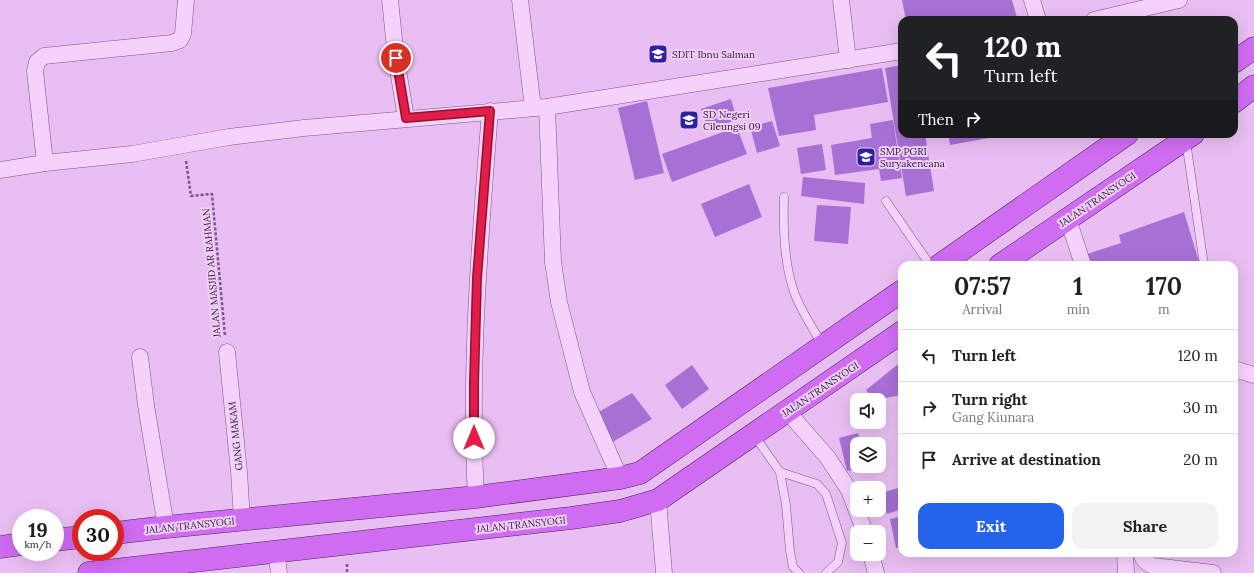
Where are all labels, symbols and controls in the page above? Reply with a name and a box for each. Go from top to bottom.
text: 120 m [984,29,1061,65]
icon: left [918,32,970,84]
pin [379,41,413,75]
school or university icon: SDIT Ibnu Salman [647,43,669,65]
icon: arrive [385,47,407,69]
place label: SDIT Ibnu Salman [672,48,755,61]
text: Turn left [984,64,1057,87]
place label: SD Negeri Cileungsi 09 [703,108,761,133]
icon: right [962,108,984,130]
school or university icon: SD Negeri Cileungsi 09 [678,109,700,131]
text: Then [918,110,954,129]
place label: SMP PGRI Suryakencana [880,145,945,170]
school or university icon: SMP PGRI Suryakencana [855,146,877,168]
street label: JALAN TRANSYOGI [1056,169,1138,231]
street label: JALAN MASJID AR RAHMAN [199,208,224,339]
text: 07:57 [954,271,1011,302]
text: 1 [1073,271,1083,302]
text: 170 [1146,271,1182,302]
text: Arrival [962,301,1002,318]
text: min [1067,301,1090,318]
text: m [1158,301,1170,318]
icon: left [918,345,940,367]
text: Turn left [952,346,1016,365]
text: 120 m [1178,346,1218,365]
street label: JALAN TRANSYOGI [779,359,861,421]
text: Turn right [952,390,1028,409]
map controls [850,393,886,561]
button: sound [850,393,886,429]
icon: right [918,397,940,419]
text: 30 m [1183,398,1218,417]
street label: GANG MAKAM [225,401,246,471]
text: Gang Kiunara [952,409,1034,426]
position arrow [453,417,495,459]
button: layers [850,437,886,473]
icon: arrive [918,449,940,471]
text: Arrive at destination [952,450,1101,469]
text: 20 m [1183,450,1218,469]
button: + [850,481,886,517]
button: Exit [918,503,1064,549]
button: Share [1072,503,1218,549]
speed limit sign: 30 [72,509,124,561]
street label: JALAN TRANSYOGI [475,513,566,536]
street label: JALAN TRANSYOGI [144,514,235,537]
text: 19 [28,517,48,542]
button: − [850,525,886,561]
text: km/h [24,538,52,551]

